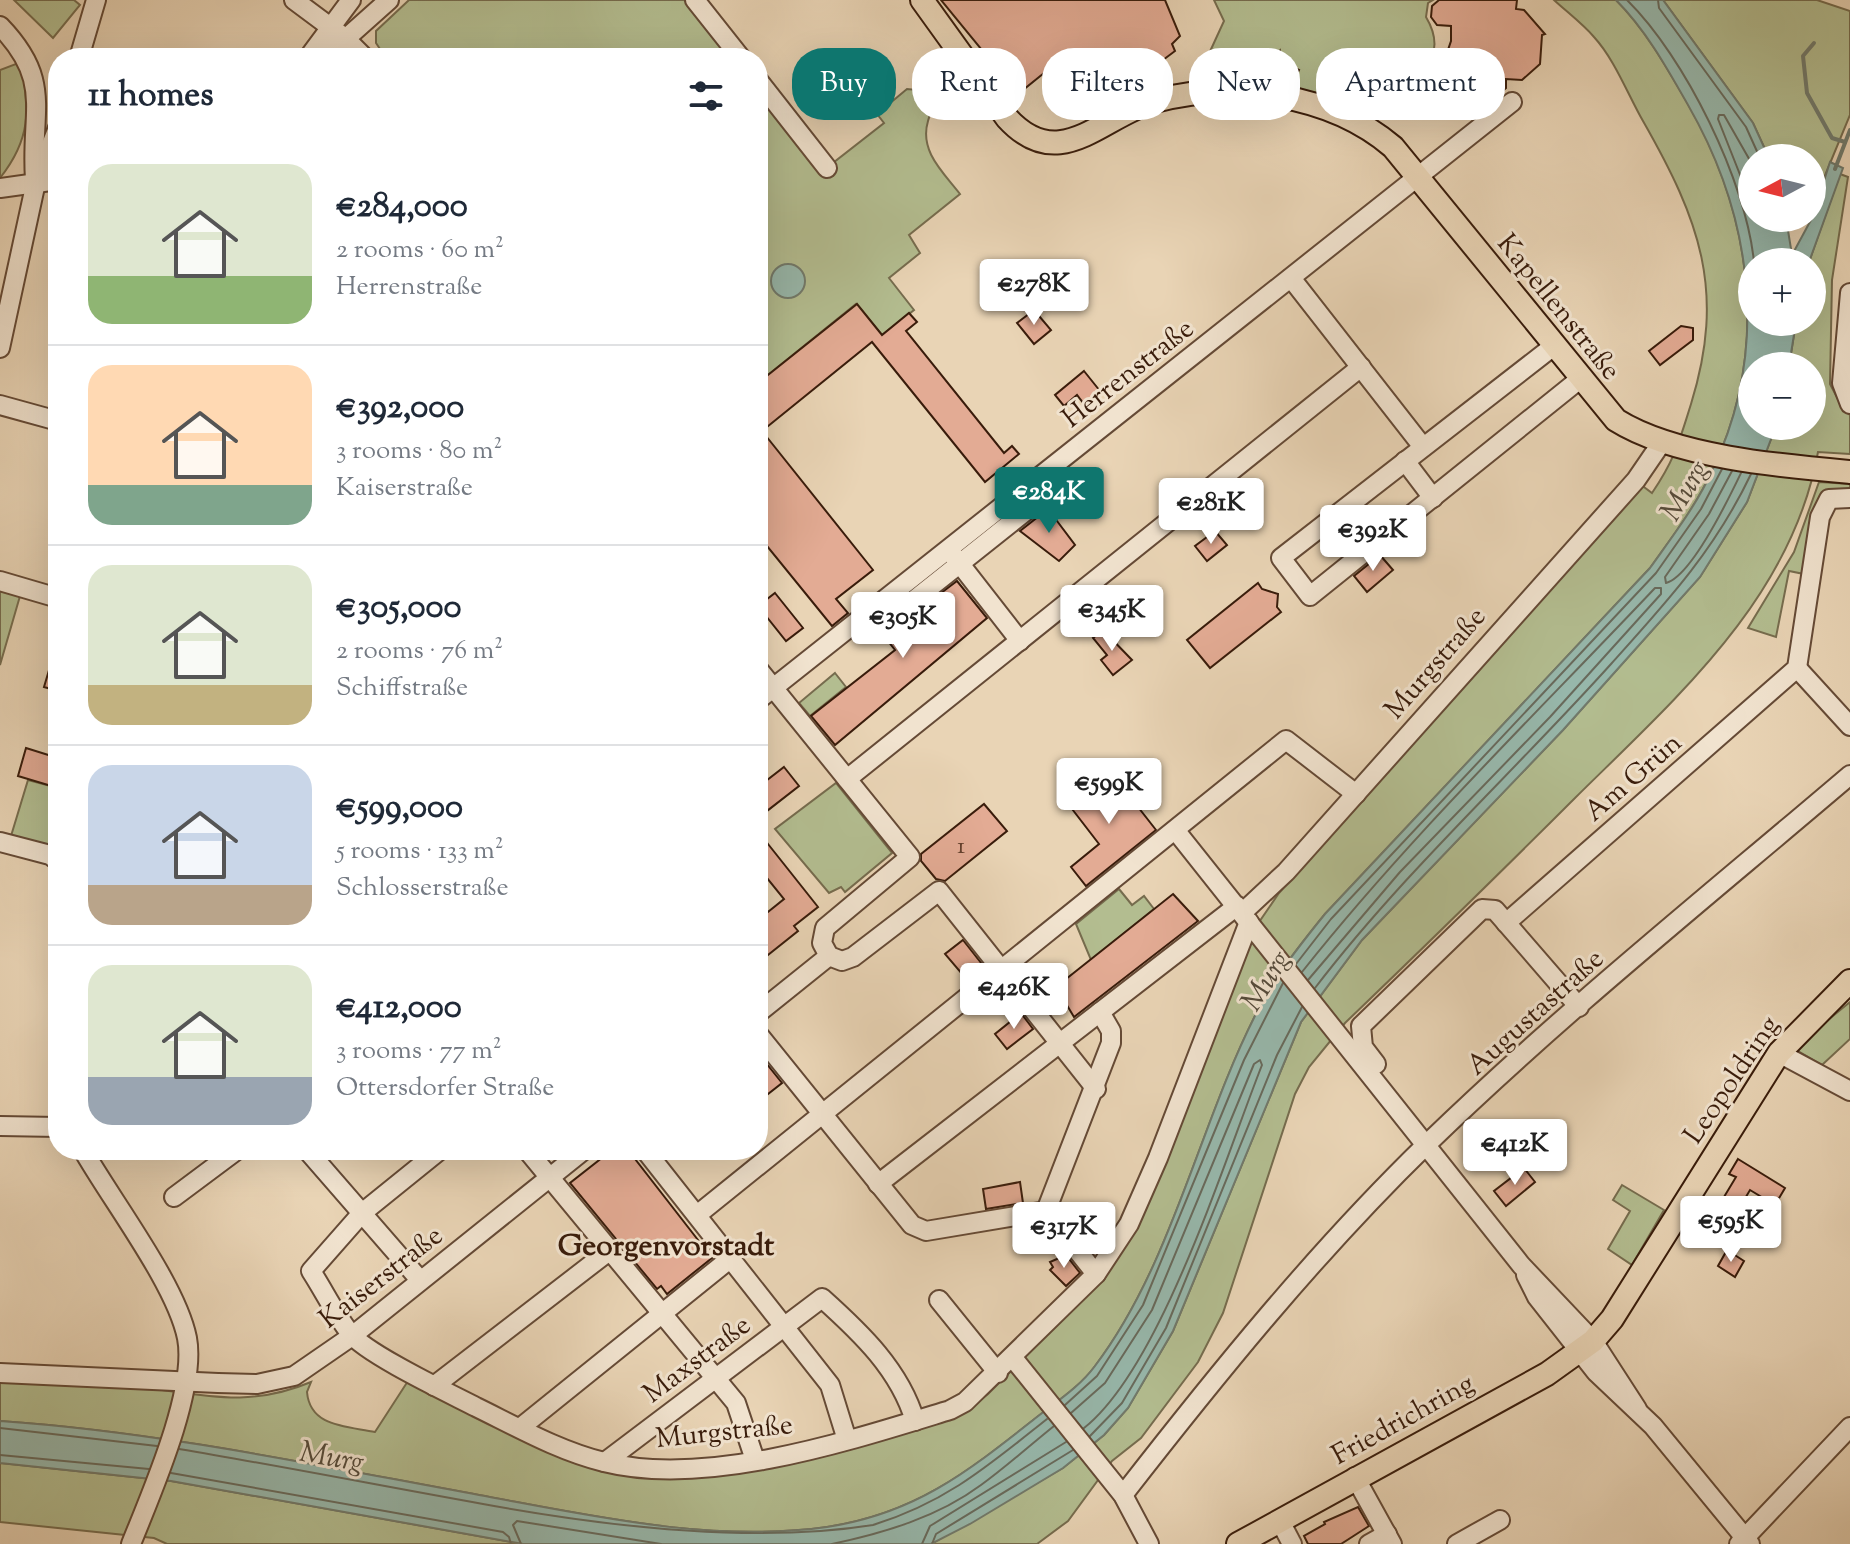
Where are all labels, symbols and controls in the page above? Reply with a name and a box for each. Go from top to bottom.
chip: Buy [792,48,896,120]
chip: Rent [912,48,1026,120]
chip: Filters [1042,48,1173,120]
chip: New [1189,48,1300,120]
chip: Apartment [1316,48,1505,120]
text: 11 homes [88,72,214,121]
icon: filters [684,74,728,118]
north arrow [1738,144,1826,232]
map controls [1738,144,1826,440]
text: €284,000 [336,183,468,232]
icon: home [152,196,248,292]
street label: Kapellenstraße [1486,226,1629,390]
text: 2 rooms · 60 m² [336,232,504,269]
button: + [1738,248,1826,336]
pin: €278K [978,259,1090,327]
text: €278K [998,266,1070,303]
text: Herrenstraße [336,269,482,306]
street label: Herrenstraße [1054,310,1203,439]
button: − [1738,352,1826,440]
text: €392,000 [336,384,464,433]
icon: home [152,397,248,493]
text: 3 rooms · 80 m² [336,433,502,470]
water label: Murg [1651,452,1721,530]
pin: €284K [993,467,1105,535]
text: Kaiserstraße [336,470,473,507]
text: €284K [1013,474,1085,511]
pin: €281K [1155,478,1267,546]
text: €281K [1177,485,1245,522]
pin: €392K [1317,505,1429,573]
text: €392K [1338,512,1408,549]
text: €305,000 [336,584,461,633]
pin: €345K [1056,585,1168,653]
pin: €305K [847,592,959,660]
text: €345K [1078,592,1146,629]
icon: home [152,597,248,693]
text: €305K [869,599,937,636]
street label: Murgstraße [1376,599,1496,729]
text: 2 rooms · 76 m² [336,633,503,670]
text: Schiffstraße [336,670,468,707]
street label: Am Grün [1576,724,1692,832]
pin: €599K [1053,758,1165,826]
text: €599K [1075,765,1143,802]
text: €599,000 [336,784,463,833]
icon: home [152,797,248,893]
house number: 1 [957,830,965,864]
text: 5 rooms · 133 m² [336,833,504,870]
text: Schlosserstraße [336,870,509,907]
street label: Augustastraße [1458,940,1614,1086]
water label: Murg [1232,942,1303,1020]
pin: €426K [958,963,1070,1031]
text: €426K [978,970,1050,1007]
text: €412,000 [336,984,462,1033]
icon: home [152,997,248,1093]
street label: Leopoldring [1675,1009,1790,1153]
text: 3 rooms · 77 m² [336,1033,501,1070]
text: Ottersdorfer Straße [336,1070,554,1107]
pin: €412K [1459,1119,1571,1187]
text: €412K [1481,1126,1549,1163]
pin: €595K [1675,1196,1787,1264]
pin: €317K [1008,1202,1120,1270]
text: €595K [1698,1203,1764,1240]
text: €317K [1030,1209,1098,1246]
street label: Kaiserstraße [311,1217,452,1340]
district label: Georgenvorstadt [558,1226,775,1269]
street label: Maxstraße [636,1307,760,1414]
street label: Friedrichring [1325,1365,1482,1476]
street label: Murgstraße [654,1406,795,1460]
water label: Murg [296,1432,367,1485]

